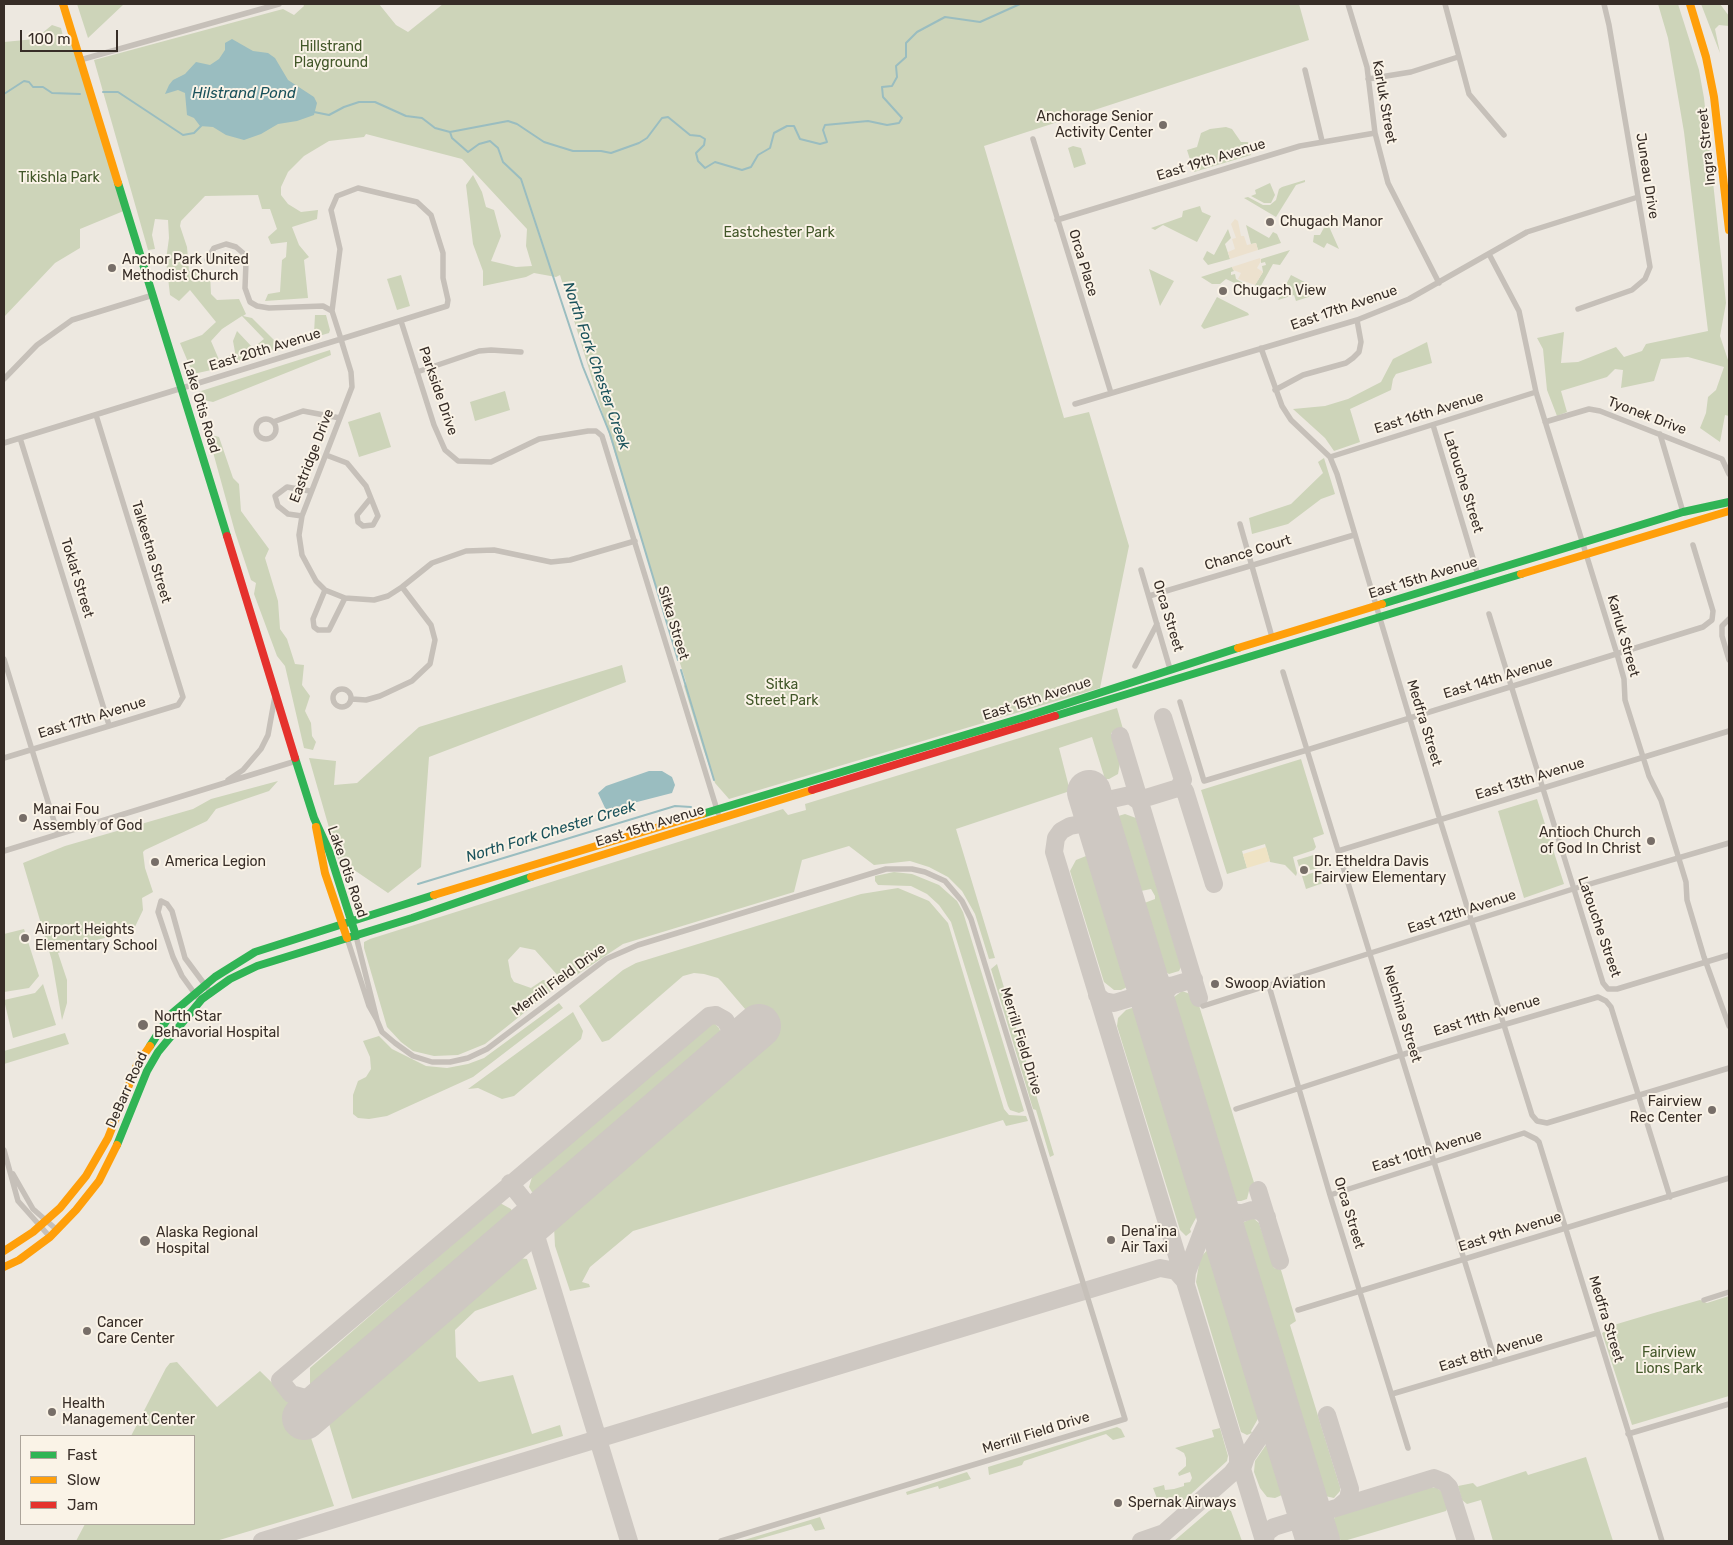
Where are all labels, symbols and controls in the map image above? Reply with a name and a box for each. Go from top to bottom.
scale bar [22,20,120,52]
text: 100 m [28,30,70,48]
park label: Hillstrand Playground [294,39,368,72]
street label: Karluk Street [1368,59,1400,145]
water label: Hilstrand Pond [192,85,296,103]
street label: Ingra Street [1695,108,1719,186]
place label: Anchorage Senior Activity Center [1037,109,1153,142]
marker: Anchorage Senior Activity Center [1157,119,1169,131]
street label: Juneau Drive [1632,132,1662,220]
street label: East 19th Avenue [1155,135,1267,185]
park label: Tikishla Park [18,170,100,186]
place label: Chugach Manor [1280,214,1383,230]
marker: Chugach Manor [1264,216,1276,228]
park label: Eastchester Park [723,225,835,241]
street label: Orca Place [1065,227,1101,299]
place label: Anchor Park United Methodist Church [122,252,249,284]
marker: Anchor Park United Methodist Church [106,262,118,274]
water label: North Fork Chester Creek [559,280,633,452]
street label: East 17th Avenue [1288,282,1400,334]
place label: Chugach View [1233,283,1326,299]
marker: Chugach View [1217,285,1229,297]
street label: East 20th Avenue [207,325,323,375]
street label: Parkside Drive [415,344,461,438]
street label: Lake Otis Road [179,359,223,455]
street label: East 16th Avenue [1372,388,1486,438]
street label: Tyonek Drive [1605,393,1689,439]
street label: Eastridge Drive [286,407,338,505]
street label: Latouche Street [1440,429,1486,535]
street label: Talkeetna Street [127,499,175,605]
street label: Chance Court [1203,532,1293,574]
street label: Toklat Street [57,536,97,620]
street label: East 15th Avenue [1367,553,1479,603]
street label: Orca Street [1149,578,1187,654]
street label: Sitka Street [654,584,692,662]
street label: Karluk Street [1603,593,1643,679]
street label: East 14th Avenue [1441,653,1555,703]
street label: East 15th Avenue [981,674,1093,724]
park label: Sitka Street Park [745,677,819,710]
street label: Medfra Street [1403,678,1445,768]
street label: East 17th Avenue [36,694,148,742]
street label: East 13th Avenue [1473,754,1587,804]
water label: North Fork Chester Creek [464,798,638,866]
street label: East 15th Avenue [594,801,706,851]
place label: Manai Fou Assembly of God [33,802,143,834]
marker: Manai Fou Assembly of God [17,812,29,824]
street label: Lake Otis Road [323,824,371,920]
place label: Antioch Church of God In Christ [1539,825,1641,858]
marker: Antioch Church of God In Christ [1645,835,1657,847]
place label: America Legion [165,854,266,870]
place label: Dr. Etheldra Davis Fairview Elementary [1314,854,1446,886]
marker: America Legion [149,856,161,868]
marker: Dr. Etheldra Davis Fairview Elementary [1298,864,1310,876]
street label: Latouche Street [1574,874,1624,980]
street label: East 12th Avenue [1406,887,1518,937]
place label: Airport Heights Elementary School [35,922,158,954]
marker: Airport Heights Elementary School [19,932,31,944]
street label: Merrill Field Drive [509,940,609,1020]
street label: Nelchina Street [1379,963,1425,1065]
place label: Swoop Aviation [1225,976,1326,992]
marker: Swoop Aviation [1209,978,1221,990]
street label: Merrill Field Drive [997,985,1045,1097]
street label: East 11th Avenue [1432,992,1542,1040]
place label: North Star Behavorial Hospital [154,1009,280,1042]
marker: North Star Behavorial Hospital [136,1018,150,1032]
street label: DeBarr Road [103,1049,151,1131]
place label: Fairview Rec Center [1630,1094,1702,1126]
marker: Fairview Rec Center [1706,1104,1718,1116]
street label: East 10th Avenue [1370,1126,1484,1176]
street label: Orca Street [1330,1175,1368,1251]
street label: East 9th Avenue [1456,1208,1564,1256]
place label: Dena'ina Air Taxi [1121,1224,1177,1256]
place label: Alaska Regional Hospital [156,1225,258,1258]
marker: Alaska Regional Hospital [138,1234,152,1248]
marker: Dena'ina Air Taxi [1105,1234,1117,1246]
street label: Medfra Street [1585,1274,1627,1364]
place label: Cancer Care Center [97,1315,175,1348]
marker: Cancer Care Center [81,1325,93,1337]
street label: East 8th Avenue [1437,1328,1545,1376]
park label: Fairview Lions Park [1635,1345,1703,1378]
place label: Health Management Center [62,1396,195,1428]
marker: Health Management Center [46,1406,58,1418]
street label: Merrill Field Drive [980,1409,1092,1457]
legend [20,1435,195,1525]
text: Fast [67,1446,97,1464]
text: Slow [67,1471,100,1489]
place label: Spernak Airways [1128,1495,1236,1511]
text: Jam [67,1496,98,1514]
marker: Spernak Airways [1112,1497,1124,1509]

